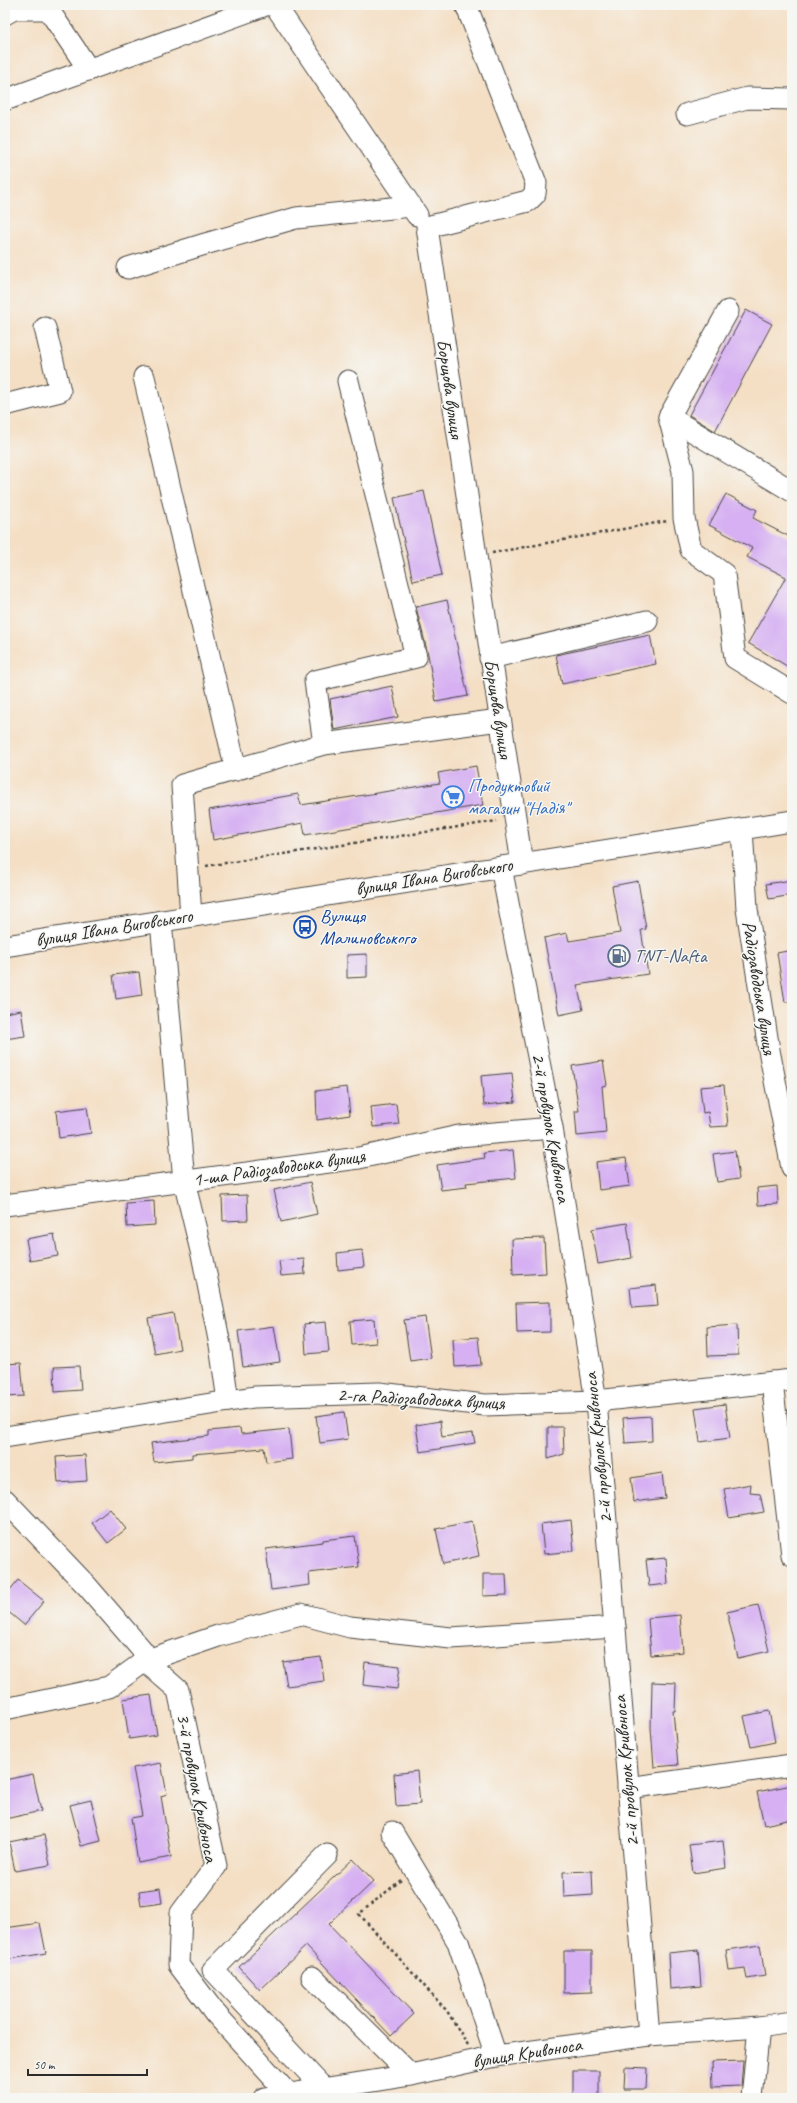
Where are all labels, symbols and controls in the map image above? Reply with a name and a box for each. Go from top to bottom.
street label: Борщова вулиця [431,338,469,442]
street label: Борщова вулиця [478,658,518,762]
place label: Продуктовий магазин "Надія" [468,774,572,820]
supermarket icon: Продуктовий магазин "Надія" [440,784,466,810]
street label: вулиця Івана Виговського [354,853,515,901]
street label: вулиця Івана Виговського [34,904,195,952]
place label: Вулиця Малиновського [320,904,418,950]
bus stop icon: Вулиця Малиновського [292,914,318,940]
street label: Радіозаводська вулиця [737,919,782,1058]
fuel station icon: TNT-Nafta [606,943,632,969]
place label: TNT-Nafta [634,944,708,968]
street label: 2-й провулок Кривоноса [526,1051,576,1206]
street label: 1-ша Радіозаводська вулиця [191,1144,368,1192]
street label: 2-й провулок Кривоноса [578,1370,618,1525]
street label: 2-га Радіозаводська вулиця [337,1383,506,1415]
street label: 2-й провулок Кривоноса [607,1693,645,1847]
street label: 3-й провулок Кривоноса [171,1711,224,1866]
street label: вулиця Кривоноса [471,2032,585,2073]
scale bar [28,2051,147,2077]
text: 50 m [34,2057,56,2073]

